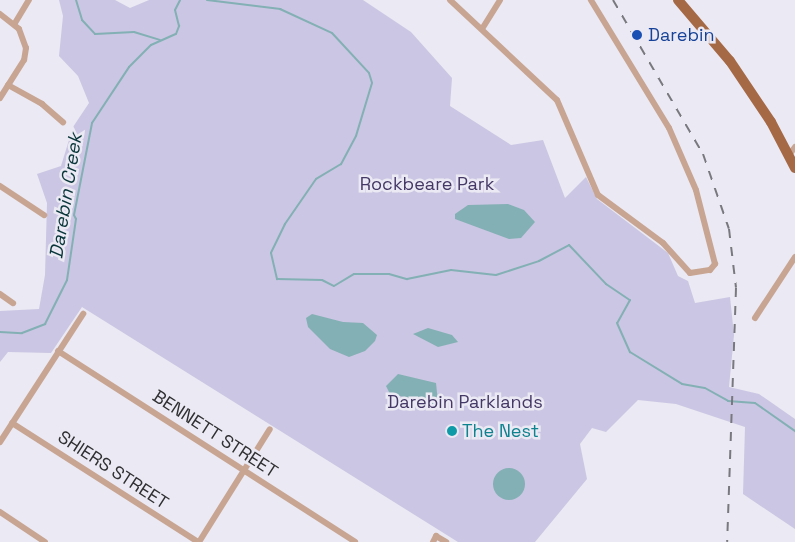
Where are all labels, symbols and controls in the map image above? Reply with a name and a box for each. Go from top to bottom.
place label: Darebin [648,24,714,46]
marker: Darebin [630,28,644,42]
water label: Darebin Creek [45,132,87,260]
park label: Rockbeare Park [360,173,494,195]
street label: BENNETT STREET [148,385,282,483]
park label: Darebin Parklands [387,391,543,413]
place label: The Nest [462,420,539,442]
marker: The Nest [446,425,458,437]
street label: SHIERS STREET [54,426,172,514]

